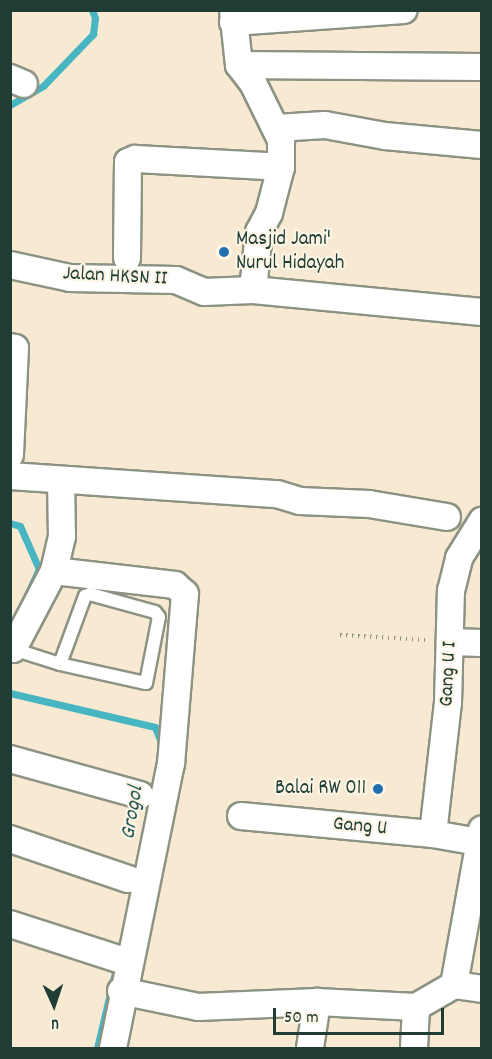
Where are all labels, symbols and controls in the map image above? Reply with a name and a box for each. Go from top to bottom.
place label: Masjid Jami' Nurul Hidayah [236,227,344,277]
marker: Masjid Jami' Nurul Hidayah [217,245,231,259]
street label: Jalan HKSN II [62,262,168,292]
street label: Gang U I [435,641,463,707]
place label: Balai RW 011 [275,776,366,802]
marker: Balai RW 011 [371,782,385,796]
water label: Grogol [116,784,150,842]
street label: Gang U [332,812,388,842]
north arrow [24,975,84,1035]
scale bar [276,996,447,1034]
text: 50 m [284,1006,319,1031]
text: U [51,1012,59,1035]

